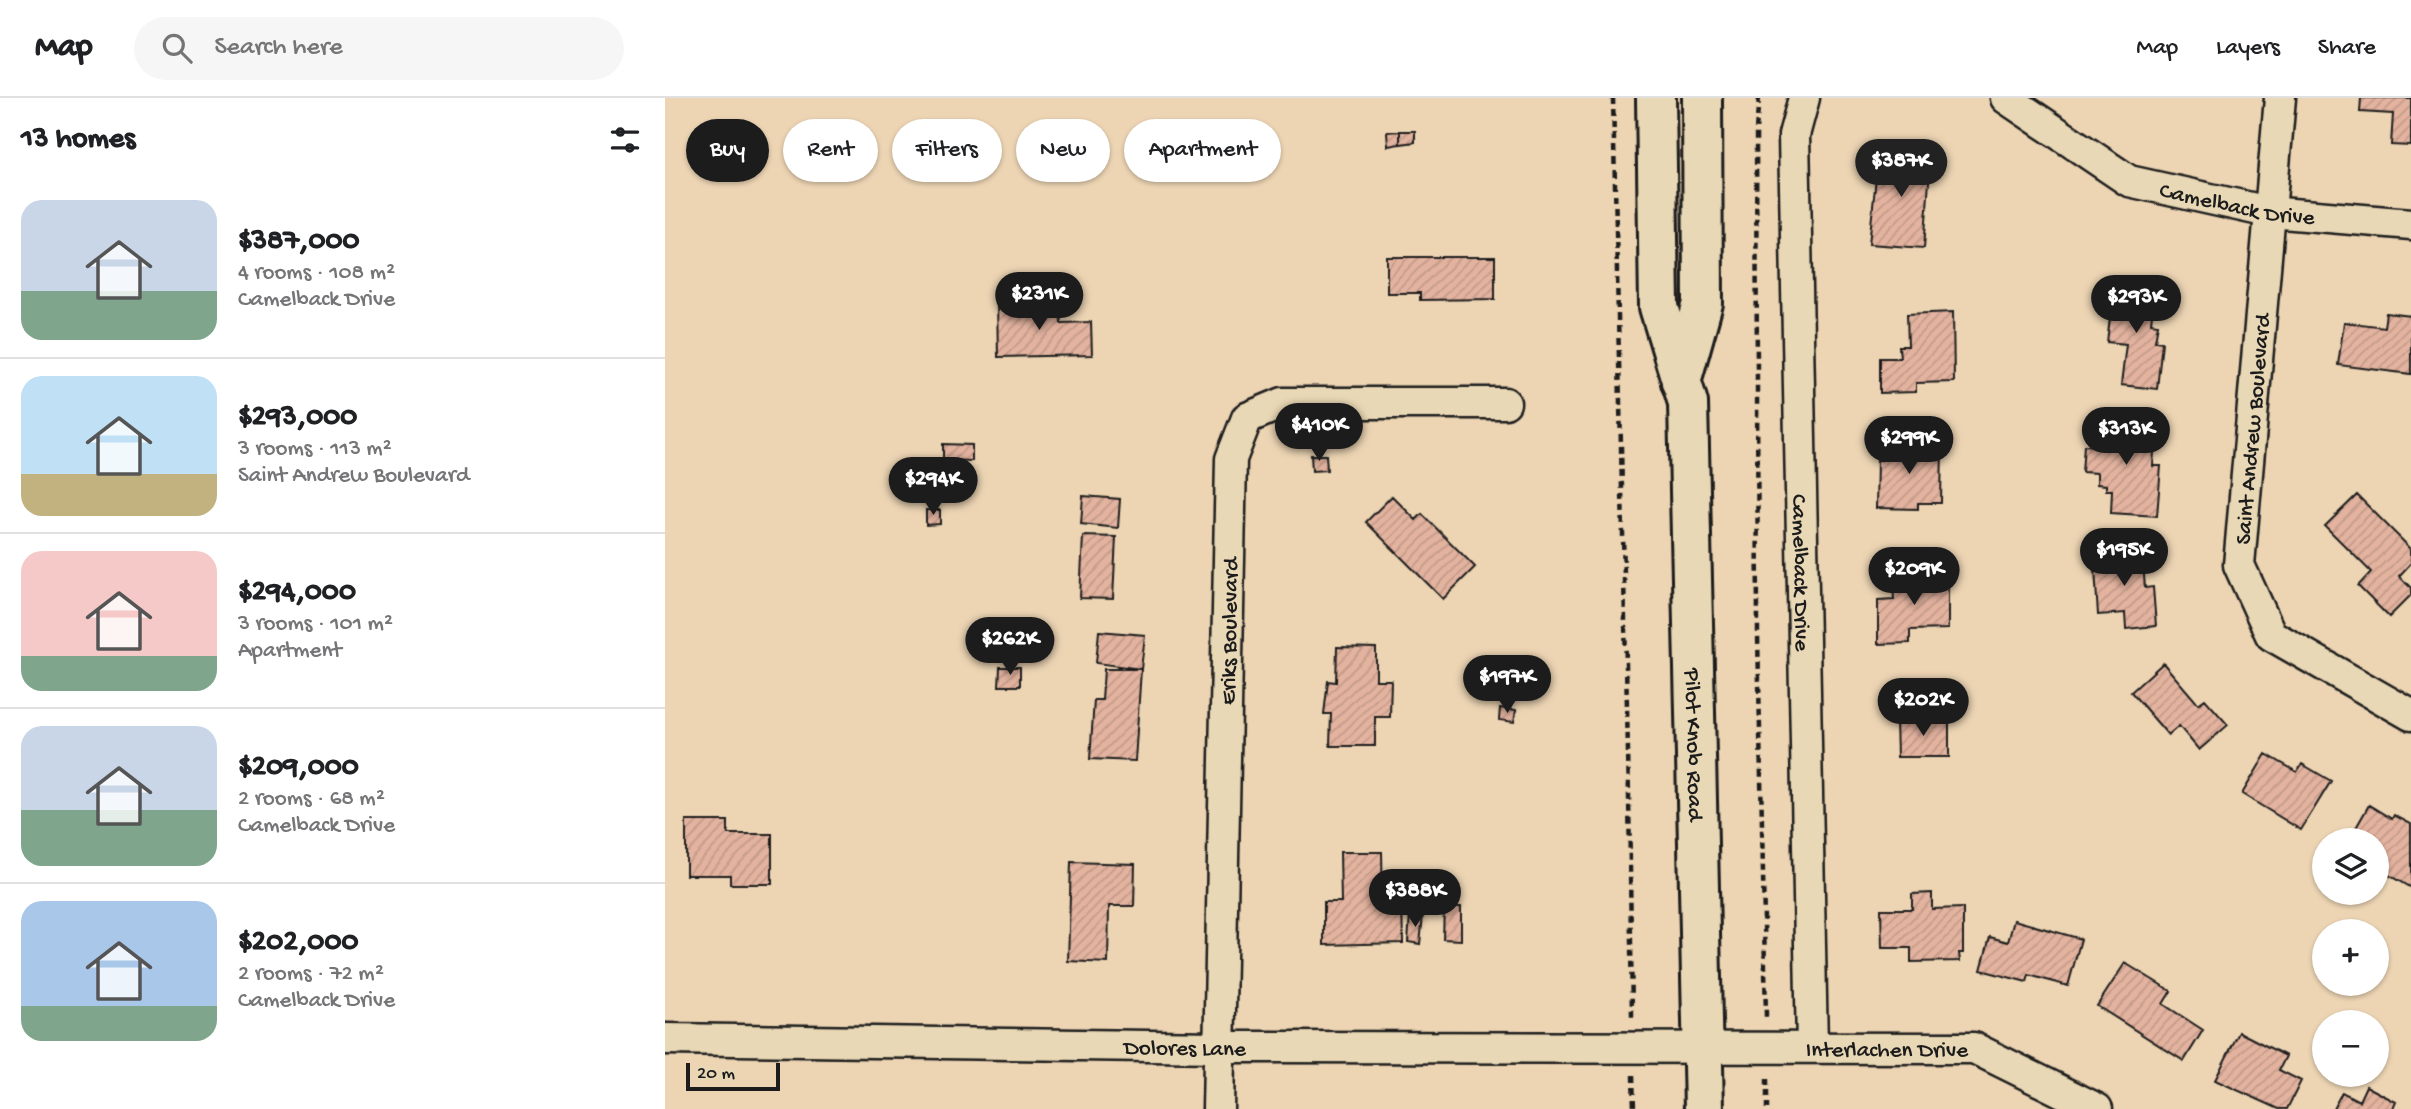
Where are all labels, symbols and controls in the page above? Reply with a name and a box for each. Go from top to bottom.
search box [134,17,624,80]
text: Map [35,29,92,67]
icon: search [158,29,196,67]
text: Search here [214,33,343,64]
text: Map [2136,34,2178,63]
text: Layers [2216,34,2280,63]
text: Share [2318,34,2376,63]
chip: Buy [686,119,769,182]
chip: Rent [783,119,878,182]
chip: Filters [892,119,1002,182]
chip: New [1016,119,1110,182]
chip: Apartment [1124,119,1281,182]
icon: filters [606,121,644,159]
text: 13 homes [21,123,135,158]
pin: $387K [1852,140,1950,199]
text: $387K [1871,148,1931,175]
street label: Camelback Drive [2157,178,2317,233]
text: $387,000 [238,225,360,260]
icon: home [77,228,161,312]
text: 4 rooms · 108 m² [238,260,395,287]
pin: $231K [990,272,1088,332]
pin: $293K [2087,275,2185,335]
text: $231K [1011,281,1067,308]
text: $293K [2107,284,2165,311]
text: Camelback Drive [238,287,395,314]
street label: Saint Andrew Boulevard [2231,311,2278,546]
text: $293,000 [238,401,357,436]
icon: home [77,404,161,488]
pin: $410K [1270,404,1368,463]
pin: $313K [2077,408,2175,467]
text: $410K [1291,412,1347,439]
pin: $299K [1860,416,1958,476]
text: $313K [2098,416,2154,443]
text: $299K [1880,425,1938,452]
text: 3 rooms · 113 m² [238,436,392,463]
pin: $294K [884,458,982,517]
text: Saint Andrew Boulevard [238,463,469,490]
text: $294K [905,466,961,493]
street label: Camelback Drive [1784,494,1814,653]
pin: $195K [2075,528,2173,588]
text: $195K [2096,537,2152,564]
pin: $209K [1865,547,1963,607]
street label: Eriks Boulevard [1216,556,1246,705]
text: $209K [1885,556,1943,583]
text: $294,000 [238,576,356,611]
icon: home [77,579,161,663]
text: 3 rooms · 101 m² [238,611,393,638]
pin: $262K [961,618,1059,677]
text: $262K [981,626,1039,653]
text: Apartment [238,638,342,665]
pin: $197K [1458,656,1556,715]
text: $197K [1479,664,1535,691]
street label: Pilot Knob Road [1677,667,1708,823]
pin: $202K [1874,678,1972,738]
text: $202K [1894,687,1952,714]
text: $209,000 [238,751,359,786]
icon: home [77,754,161,838]
text: 2 rooms · 68 m² [238,786,385,813]
text: Camelback Drive [238,813,395,840]
map controls [2312,828,2389,1087]
button: layers [2312,828,2389,905]
pin: $388K [1366,870,1464,929]
text: $388K [1385,878,1445,905]
button: + [2312,919,2389,996]
text: $202,000 [238,926,358,961]
icon: home [77,929,161,1013]
text: 2 rooms · 72 m² [238,961,384,988]
text: Camelback Drive [238,988,395,1015]
button: − [2312,1010,2389,1087]
street label: Dolores Lane [1122,1036,1247,1064]
street label: Interlachen Drive [1806,1038,1969,1065]
scale bar [686,1060,781,1092]
text: 20 m [697,1063,735,1086]

